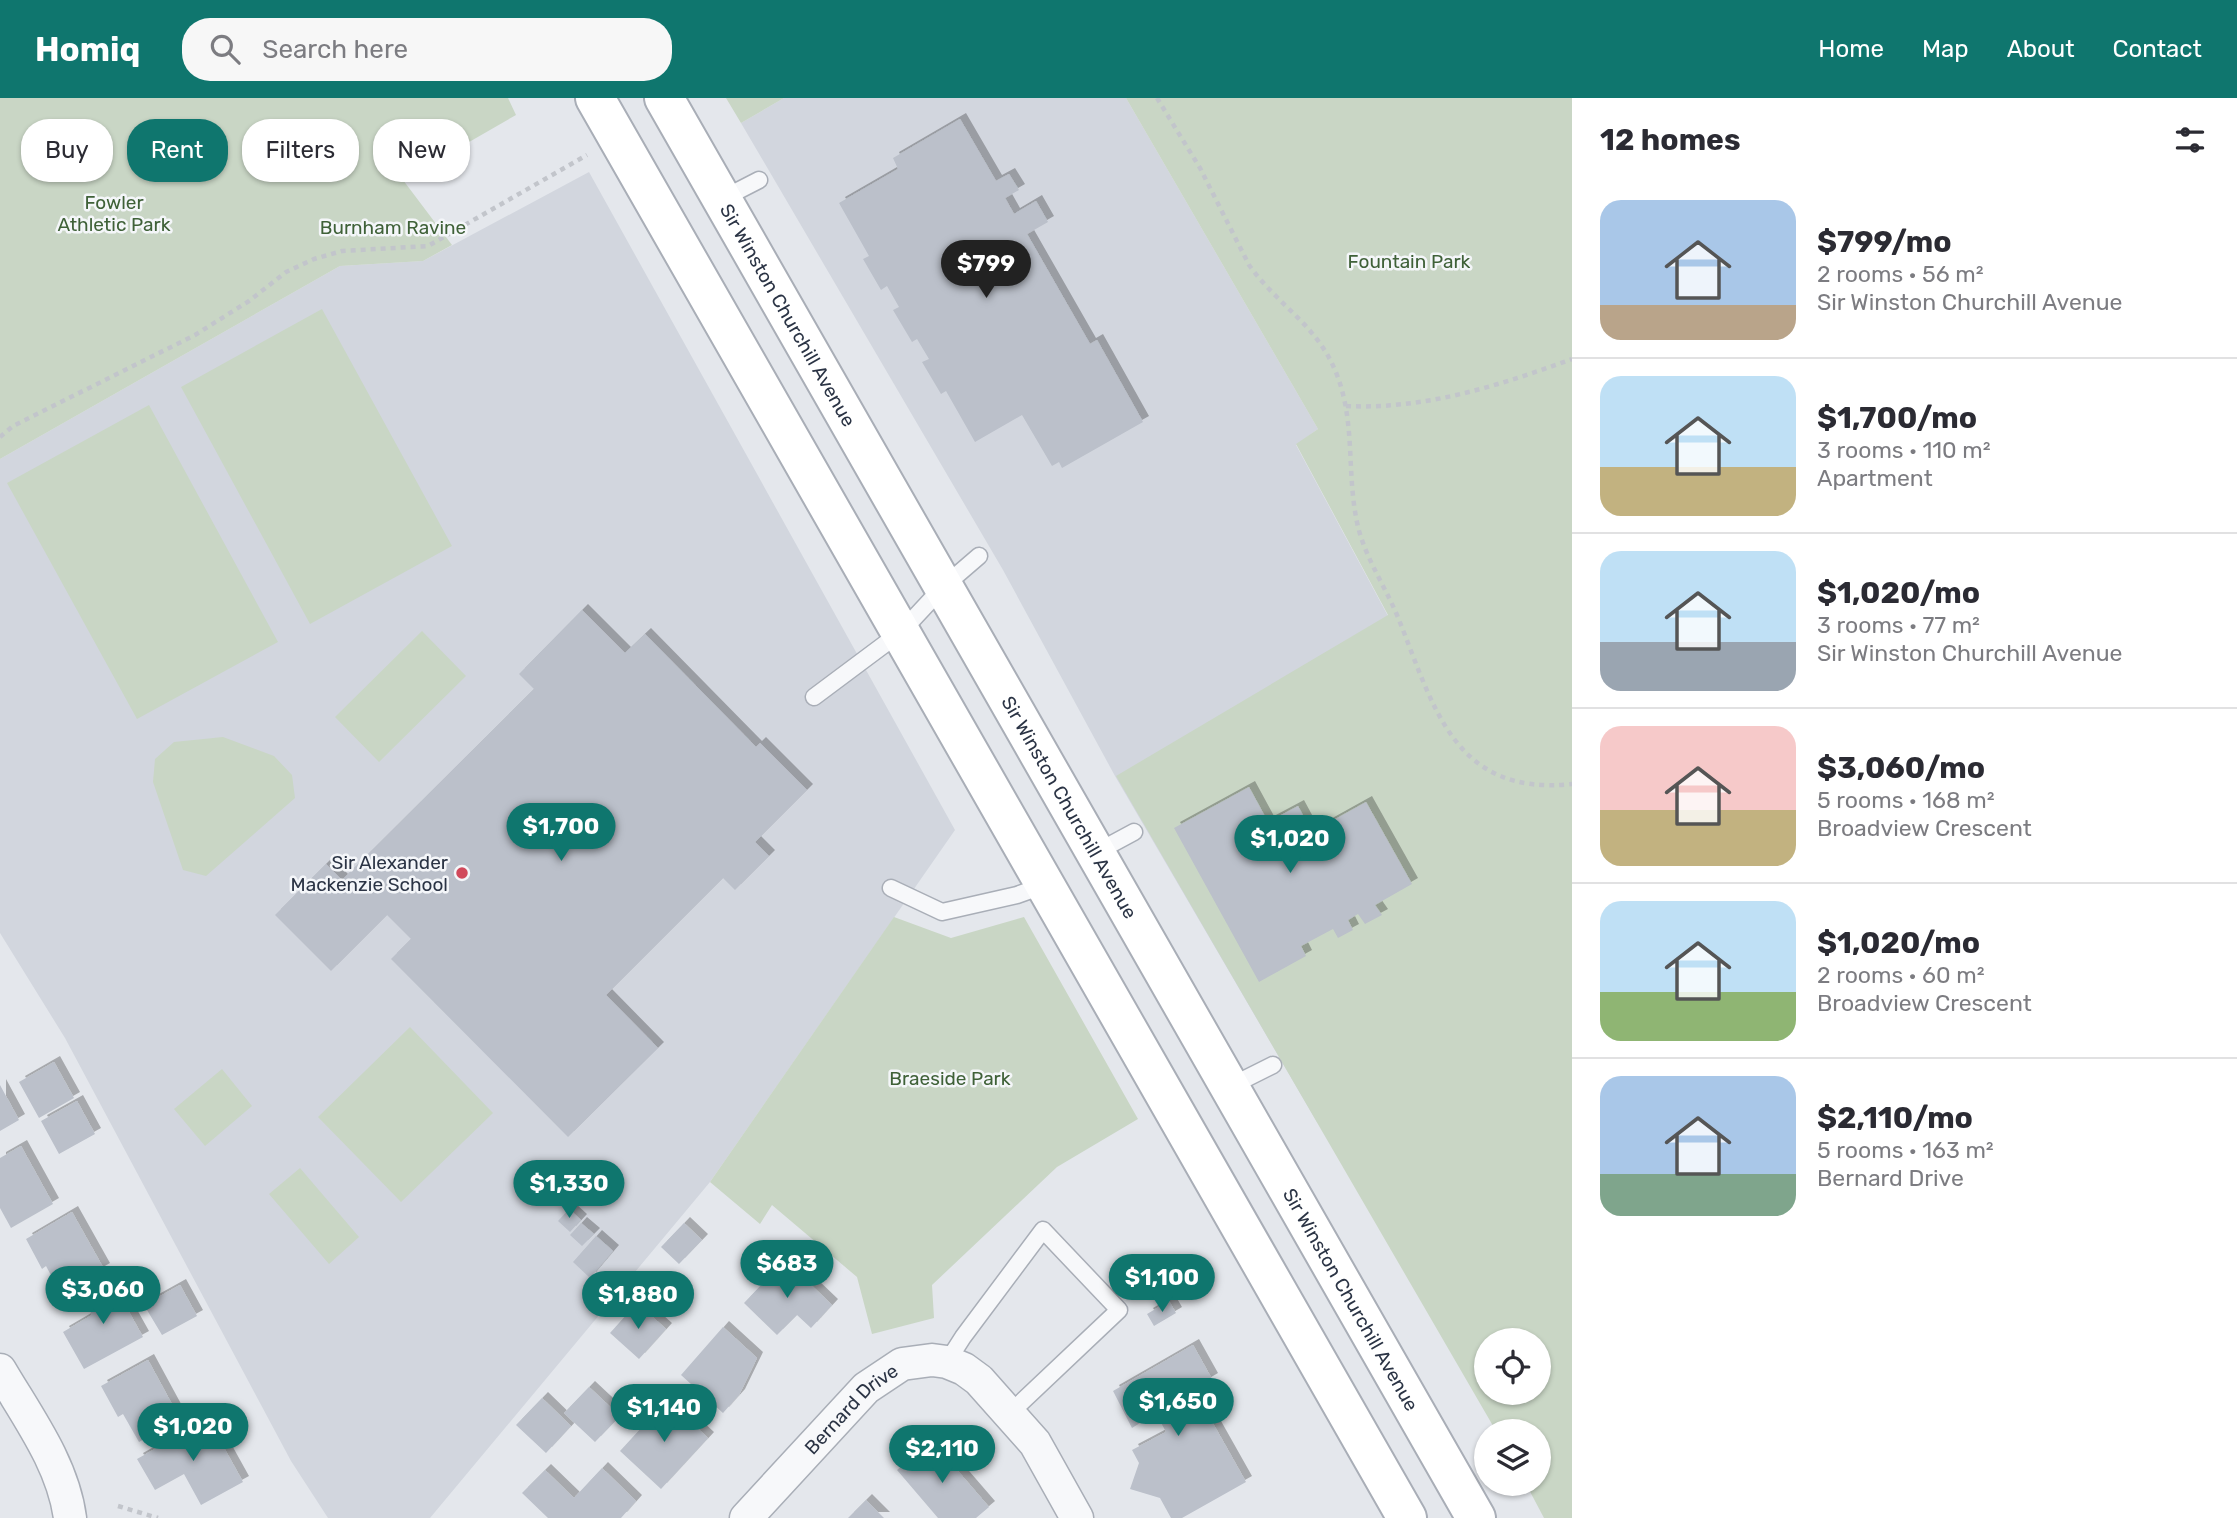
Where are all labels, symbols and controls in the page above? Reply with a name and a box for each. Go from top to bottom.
search box [182,18,672,81]
text: Homiq [35,30,140,69]
icon: search [206,30,244,68]
text: Search here [262,34,408,65]
text: Home [1818,35,1884,63]
text: Map [1922,35,1969,63]
text: About [2007,35,2075,63]
text: Contact [2113,35,2202,63]
chip: Buy [21,119,113,182]
chip: Rent [127,119,228,182]
chip: Filters [242,119,359,182]
chip: New [373,119,470,182]
icon: filters [2171,121,2209,159]
text: 12 homes [1600,122,1741,158]
park label: Fowler Athletic Park [57,191,171,236]
street label: Sir Winston Churchill Avenue [715,200,860,431]
park label: Burnham Ravine [320,216,466,239]
text: $799/mo [1817,224,1952,260]
icon: home [1656,228,1740,312]
pin: $799 [945,240,1027,300]
text: $799 [957,249,1015,277]
park label: Fountain Park [1348,250,1471,273]
text: 2 rooms · 56 m² [1817,260,1984,288]
text: Sir Winston Churchill Avenue [1817,288,2122,316]
text: $1,700/mo [1817,400,1977,436]
icon: home [1656,404,1740,488]
text: 3 rooms · 110 m² [1817,436,1991,464]
text: Apartment [1817,464,1933,492]
text: $1,020/mo [1817,575,1980,611]
icon: home [1656,579,1740,663]
text: 3 rooms · 77 m² [1817,611,1980,639]
text: Sir Winston Churchill Avenue [1817,639,2122,667]
street label: Sir Winston Churchill Avenue [996,692,1142,923]
text: $3,060/mo [1817,750,1985,786]
icon: home [1656,754,1740,838]
text: 5 rooms · 168 m² [1817,786,1995,814]
pin: $1,700 [504,804,618,863]
text: $1,700 [523,812,599,840]
text: Broadview Crescent [1817,814,2032,842]
pin: $1,020 [1233,816,1347,875]
text: $1,020 [1250,824,1330,852]
place label: Sir Alexander Mackenzie School [291,851,449,896]
marker: Sir Alexander Mackenzie School [454,865,470,881]
text: $1,020/mo [1817,925,1980,961]
icon: home [1656,929,1740,1013]
text: 2 rooms · 60 m² [1817,961,1985,989]
text: Broadview Crescent [1817,989,2032,1017]
park label: Braeside Park [889,1067,1011,1090]
text: $2,110/mo [1817,1100,1973,1136]
icon: home [1656,1104,1740,1188]
text: 5 rooms · 163 m² [1817,1136,1994,1164]
pin: $1,330 [512,1160,626,1220]
text: Bernard Drive [1817,1164,1964,1192]
text: $1,330 [529,1169,609,1197]
street label: Sir Winston Churchill Avenue [1278,1184,1423,1415]
pin: $683 [746,1240,828,1300]
text: $683 [756,1249,818,1277]
pin: $1,100 [1105,1254,1219,1314]
text: $1,100 [1125,1263,1199,1291]
pin: $3,060 [46,1266,160,1326]
pin: $1,880 [581,1272,695,1331]
text: $3,060 [61,1275,145,1303]
text: $1,880 [598,1280,678,1308]
map controls [1474,1328,1551,1496]
button: locate [1474,1328,1551,1405]
street label: Bernard Drive [800,1359,902,1459]
pin: $1,650 [1121,1378,1235,1438]
pin: $1,140 [607,1384,721,1444]
text: $1,650 [1139,1387,1217,1415]
text: $1,140 [627,1393,701,1421]
pin: $1,020 [136,1404,250,1463]
text: $1,020 [153,1412,233,1440]
button: layers [1474,1419,1551,1496]
pin: $2,110 [885,1426,999,1485]
text: $2,110 [905,1434,979,1462]

